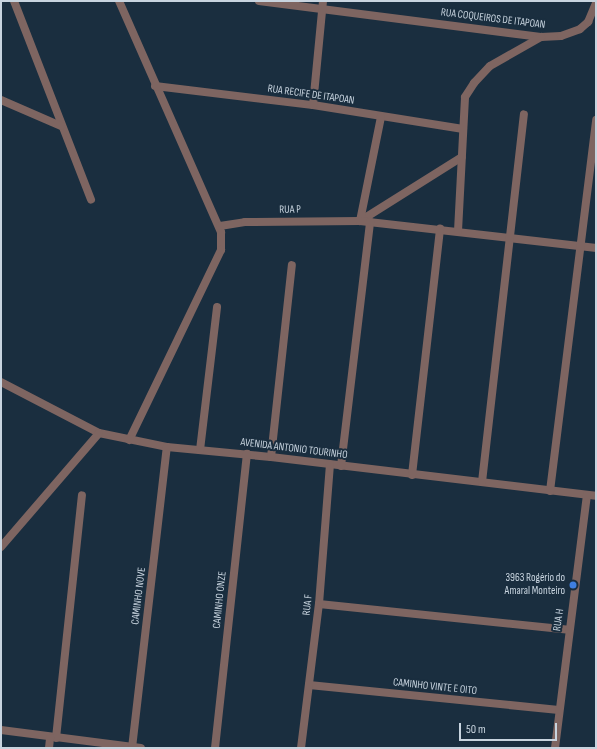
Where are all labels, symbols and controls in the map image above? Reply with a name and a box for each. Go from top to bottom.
street label: RUA COQUEIROS DE ITAPOAN [440,6,546,32]
street label: RUA RECIFE DE ITAPOAN [267,82,355,108]
street label: RUA P [279,203,301,217]
street label: AVENIDA ANTONIO TOURINHO [240,436,348,462]
street label: CAMINHO NOVE [129,567,149,625]
street label: CAMINHO ONZE [210,571,230,629]
place label: 3963 Rogério do Amaral Monteiro [505,572,565,598]
marker: 3963 Rogério do Amaral Monteiro [568,580,578,590]
street label: RUA F [300,594,316,616]
street label: RUA H [551,608,567,632]
street label: CAMINHO VINTE E OITO [392,676,478,698]
scale bar [461,715,559,741]
text: 50 m [466,722,486,737]

